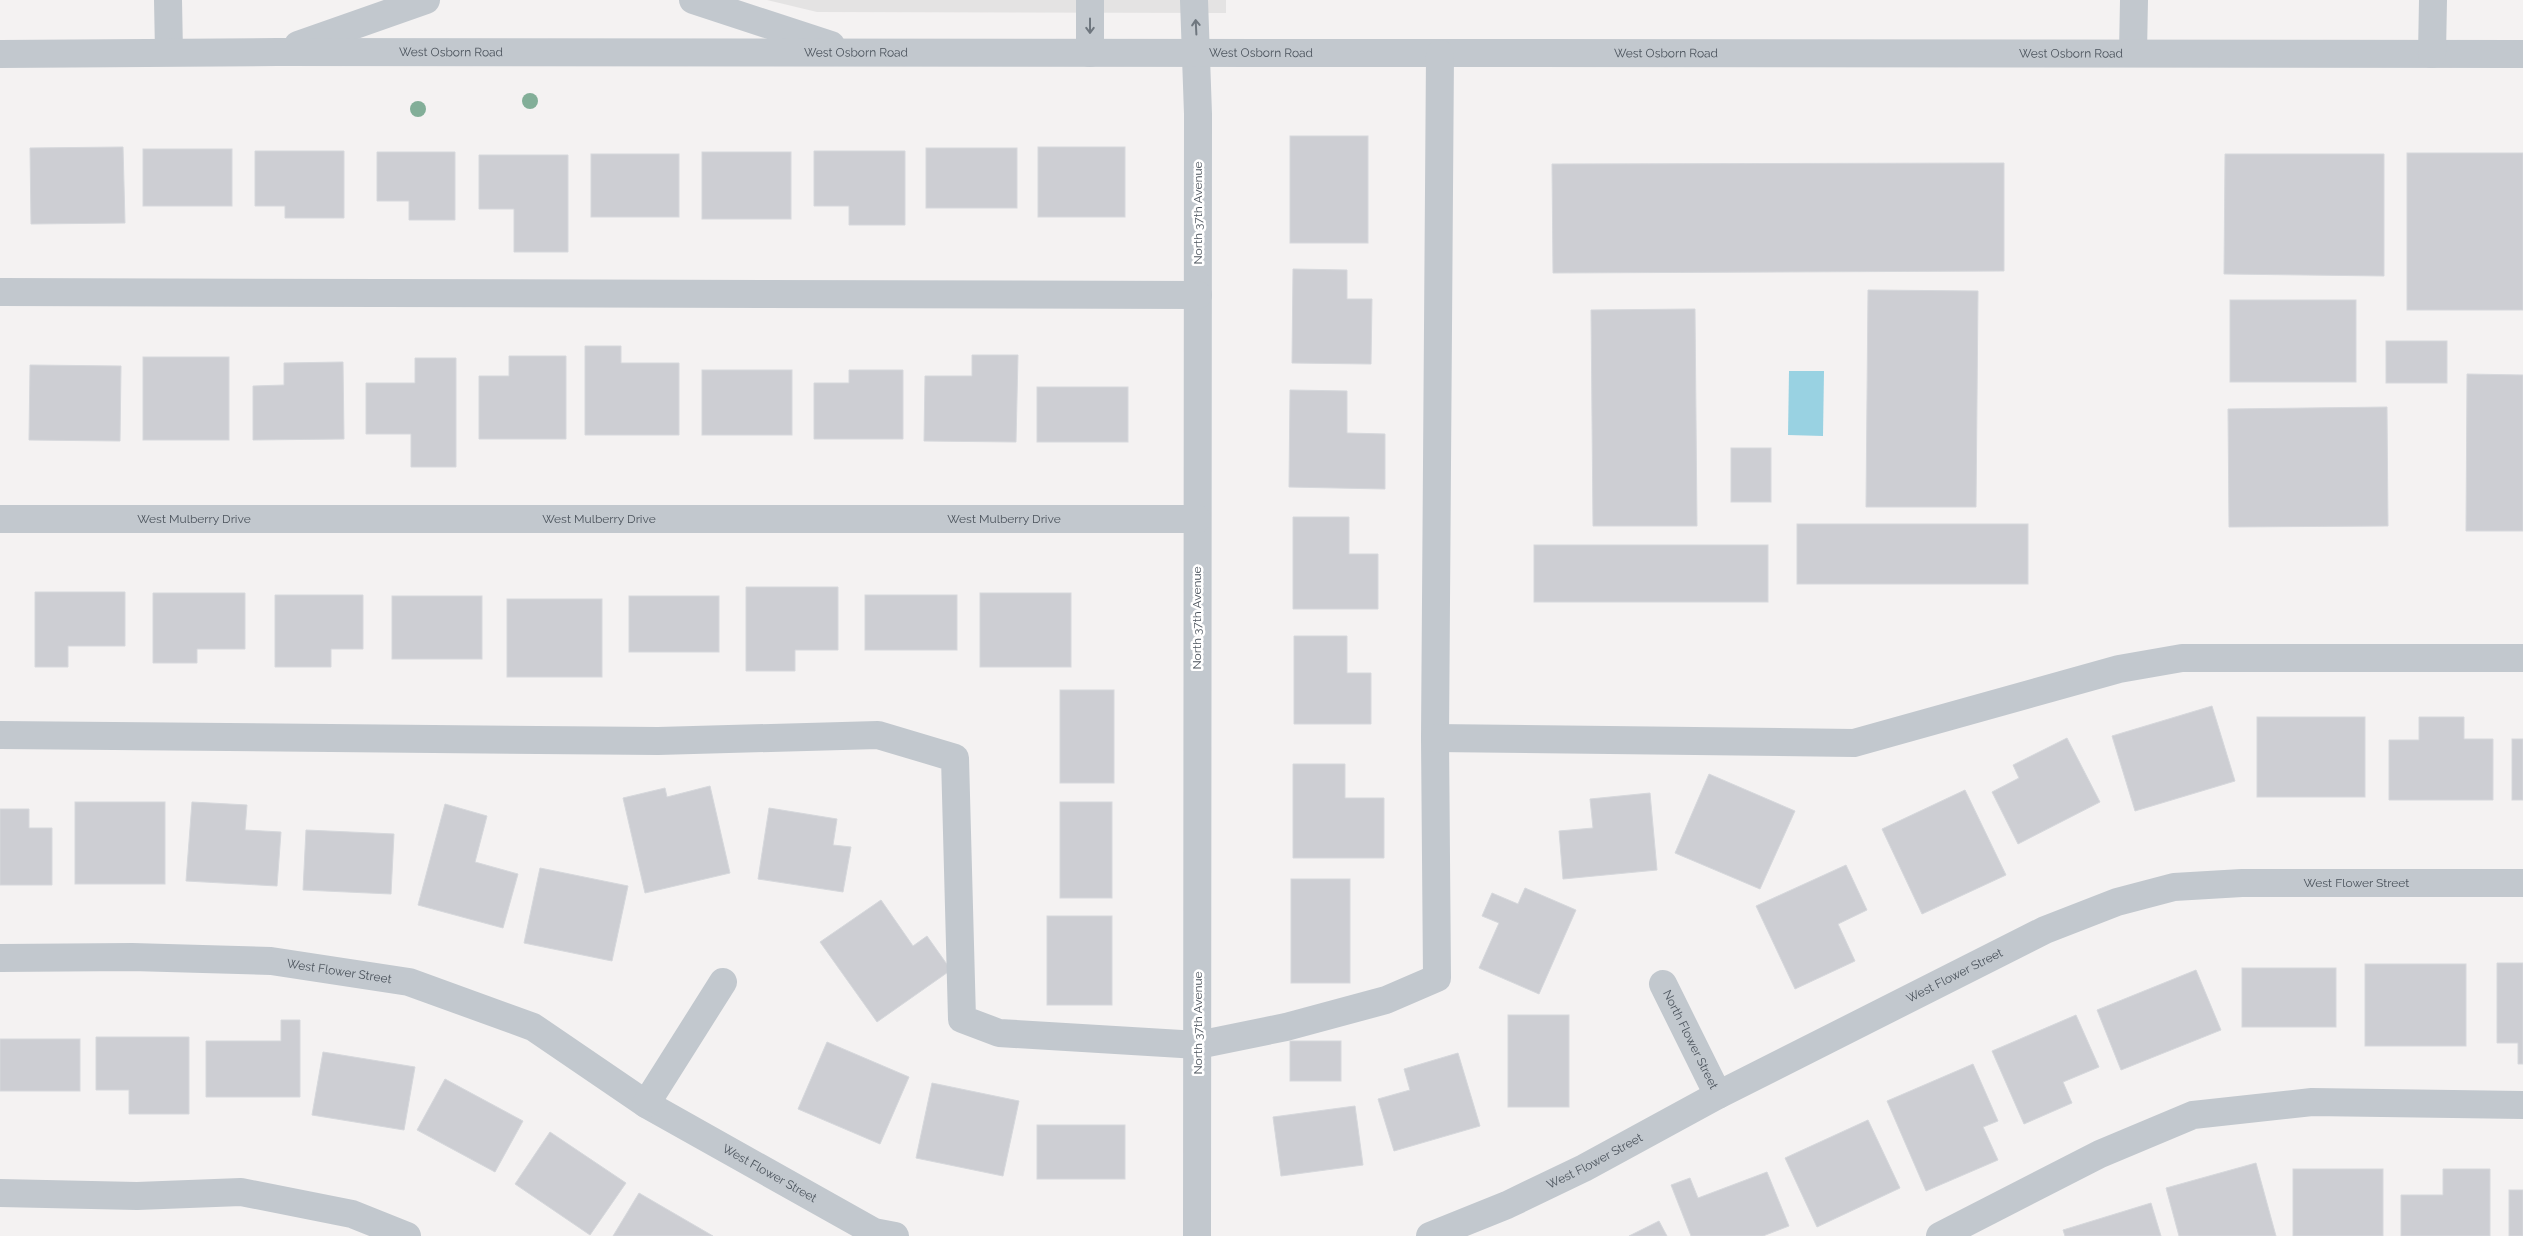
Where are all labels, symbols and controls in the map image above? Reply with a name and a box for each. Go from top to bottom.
one-way arrow [1085,18,1095,34]
one-way arrow [1191,19,1200,35]
street label: West Osborn Road [399,45,503,59]
street label: West Osborn Road [804,45,908,60]
street label: West Osborn Road [1209,46,1313,60]
street label: West Osborn Road [1614,46,1718,60]
street label: West Osborn Road [2019,47,2123,61]
street label: North 37th Avenue [1191,161,1205,265]
street label: West Mulberry Drive [137,512,251,526]
street label: West Mulberry Drive [542,512,656,526]
street label: West Mulberry Drive [947,512,1061,526]
street label: North 37th Avenue [1190,566,1204,670]
street label: West Flower Street [2303,876,2409,890]
street label: West Flower Street [1904,946,2005,1006]
street label: West Flower Street [286,956,393,986]
street label: North 37th Avenue [1191,971,1205,1075]
street label: North Flower Street [1660,988,1721,1091]
street label: West Flower Street [1545,1131,1645,1192]
street label: West Flower Street [720,1141,819,1205]

